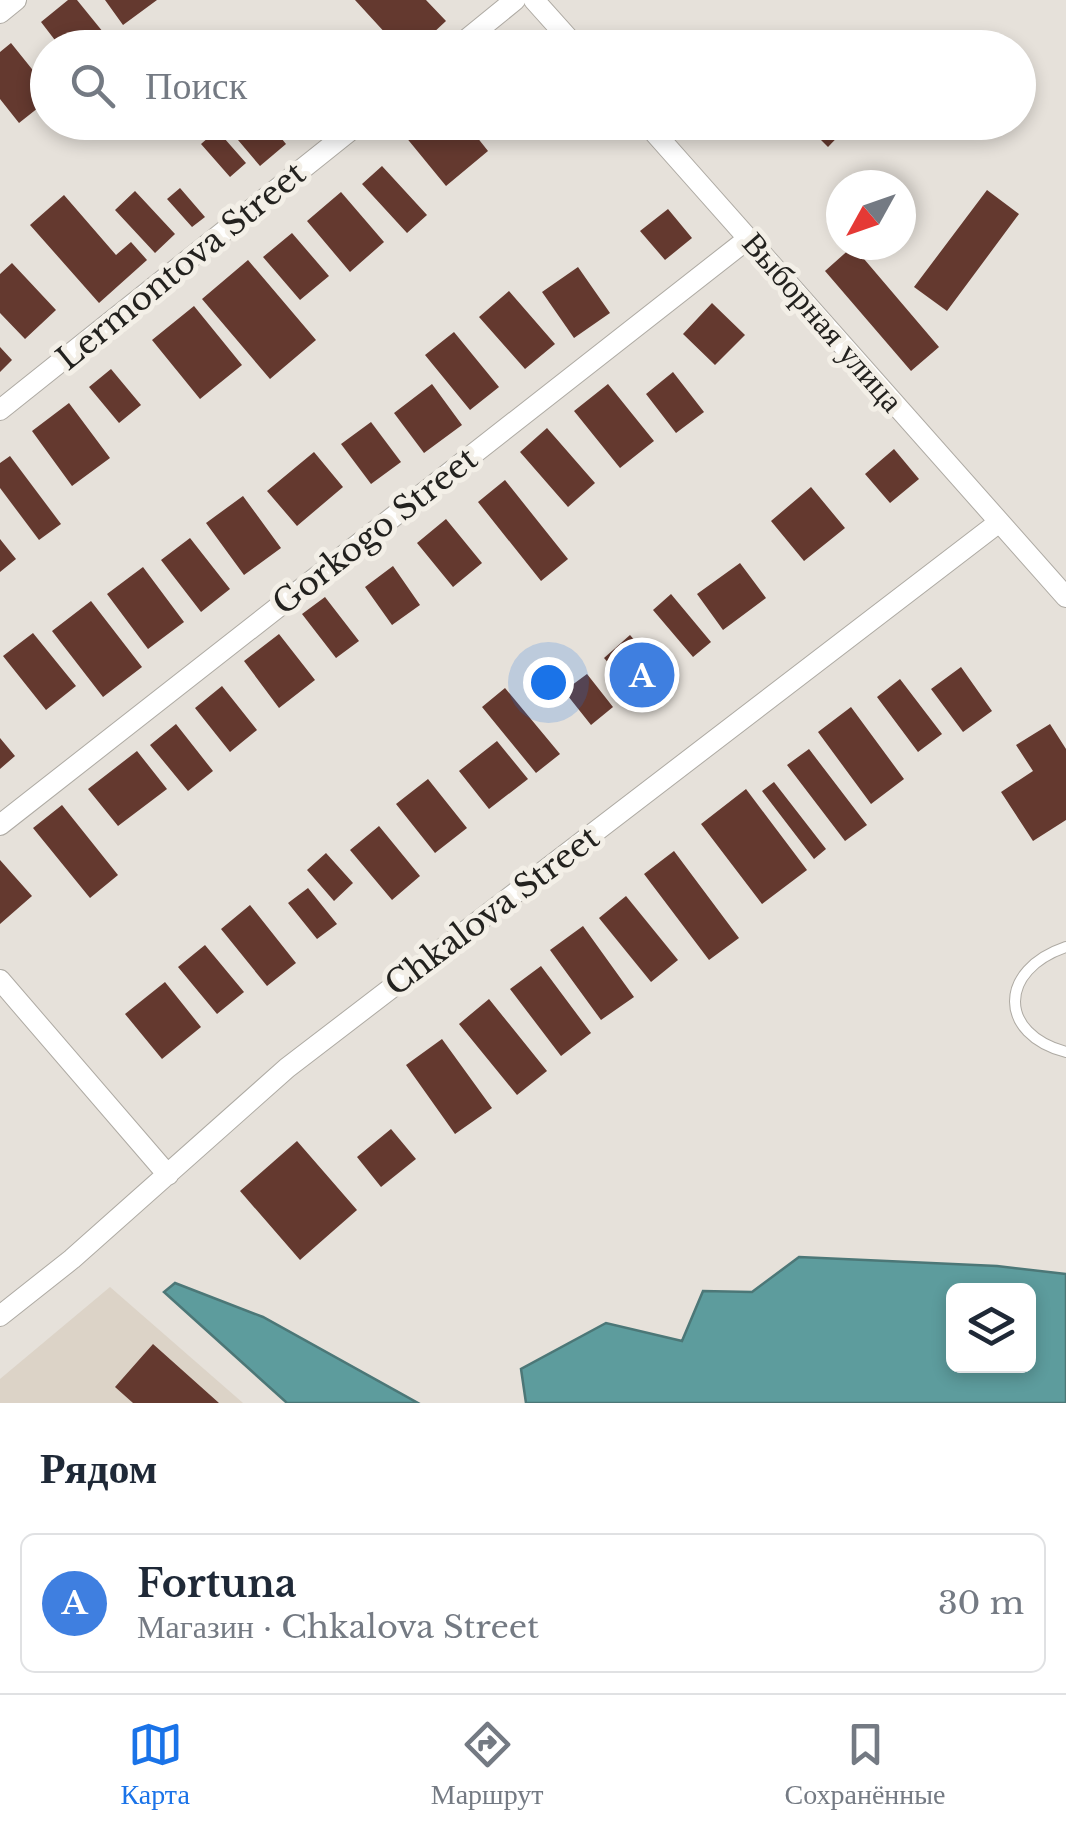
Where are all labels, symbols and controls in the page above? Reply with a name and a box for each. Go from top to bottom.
search box [30,30,1036,140]
icon: search [65,58,120,113]
text: Поиск [145,62,247,109]
street label: Lermontova Street [49,153,313,379]
north arrow [826,170,916,260]
street label: Выборная улица [734,224,912,420]
street label: Gorkogo Street [265,439,485,623]
pin: A [610,638,674,712]
your location [523,657,574,708]
street label: Chkalova Street [377,817,607,1005]
map controls [946,1283,1036,1373]
button: layers [946,1283,1036,1373]
text: Рядом [40,1442,157,1494]
text: Fortuna [137,1560,297,1607]
text: A [62,1583,87,1623]
text: 30 m [938,1583,1024,1623]
text: Магазин · Chkalova Street [137,1607,539,1647]
tab: Карта [120,1717,190,1812]
tab: Маршрут [431,1717,544,1812]
tab: Сохранённые [784,1717,946,1812]

